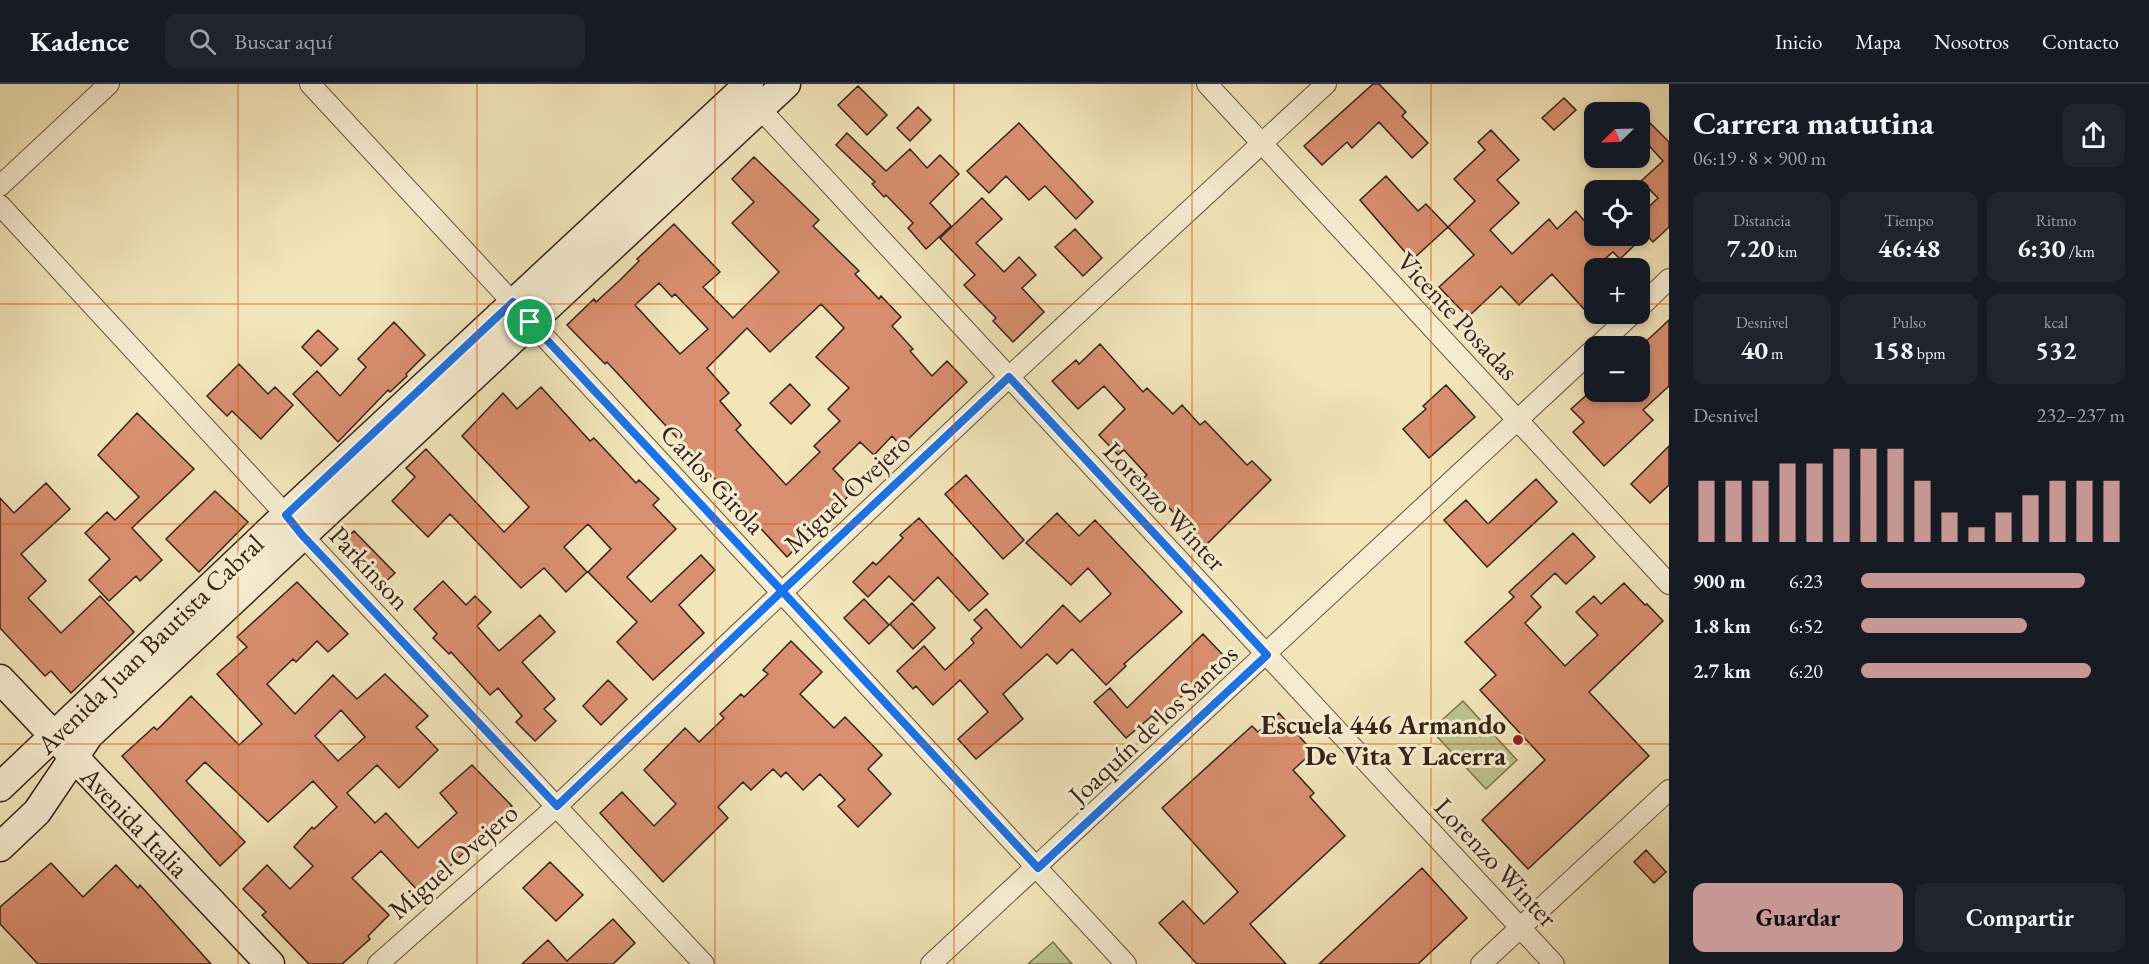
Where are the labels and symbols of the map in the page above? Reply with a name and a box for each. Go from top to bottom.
north arrow [1584,102,1650,168]
street label: Vicente Posadas [1389,244,1527,388]
pin [504,296,555,347]
street label: Carlos Girola [653,416,773,542]
street label: Miguel Ovejero [776,425,918,561]
street label: Lorenzo Winter [1096,434,1234,578]
street label: Parkinson [322,518,418,618]
street label: Avenida Juan Bautista Cabral [28,526,271,762]
street label: Joaquín de los Santos [1059,636,1245,813]
place label: Escuela 446 Armando De Vita Y Lacerra [1261,707,1506,773]
marker: Escuela 446 Armando De Vita Y Lacerra [1511,733,1525,747]
street label: Avenida Italia [73,758,197,885]
street label: Lorenzo Winter [1427,790,1565,934]
street label: Miguel Ovejero [381,795,525,927]

